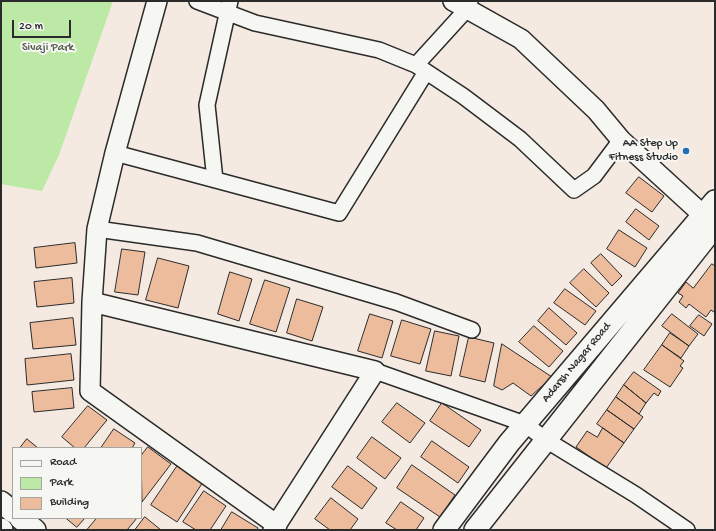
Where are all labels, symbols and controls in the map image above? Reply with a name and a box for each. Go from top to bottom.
scale bar [14,12,73,38]
text: 20 m [19,20,43,34]
park label: Sivaji Park [22,41,74,55]
place label: AA Step Up Fitness Studio [609,137,678,165]
marker: AA Step Up Fitness Studio [681,146,691,156]
street label: Adarsh Nagar Road [539,320,615,406]
legend [12,447,142,519]
text: Road [50,456,76,470]
text: Park [50,476,73,490]
text: Building [50,496,89,510]

